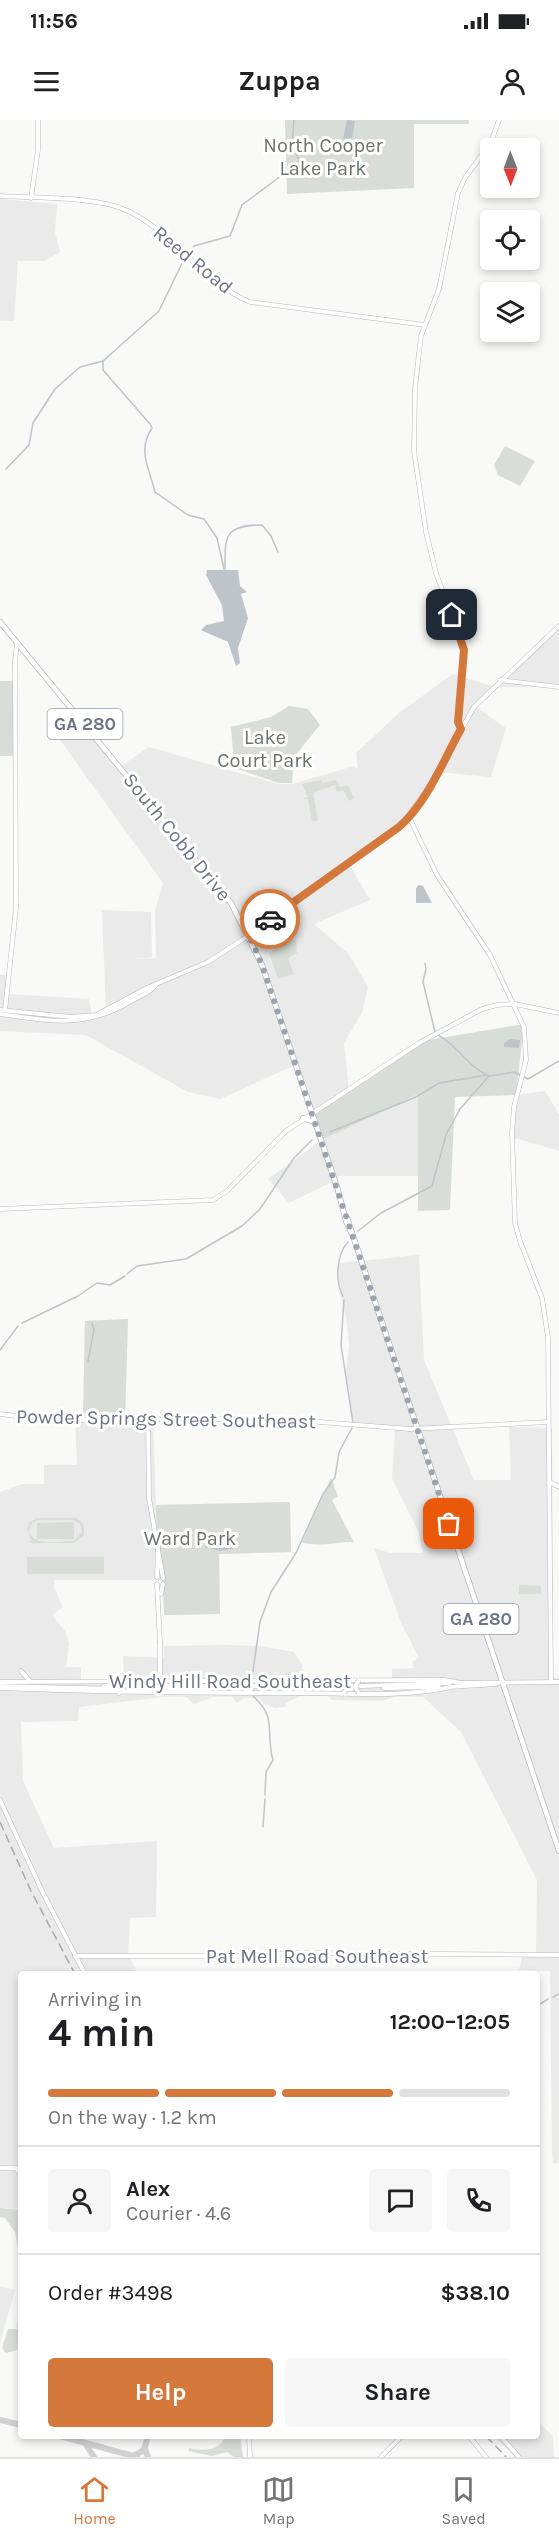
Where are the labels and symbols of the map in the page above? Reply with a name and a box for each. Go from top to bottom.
park label: North Cooper Lake Park [263,134,384,180]
north arrow [480,138,540,198]
street label: Reed Road [149,221,237,299]
pin [426,589,477,640]
road number: GA 280 [48,709,122,739]
park label: Lake Court Park [217,726,313,772]
street label: South Cobb Drive [118,768,236,906]
courier [240,889,300,949]
street label: Powder Springs Street Southeast [16,1405,317,1433]
pin [423,1498,474,1549]
park label: Ward Park [144,1527,236,1550]
road number: GA 280 [444,1604,518,1634]
street label: Windy Hill Road Southeast [109,1670,351,1693]
street label: Pat Mell Road Southeast [206,1945,429,1968]

